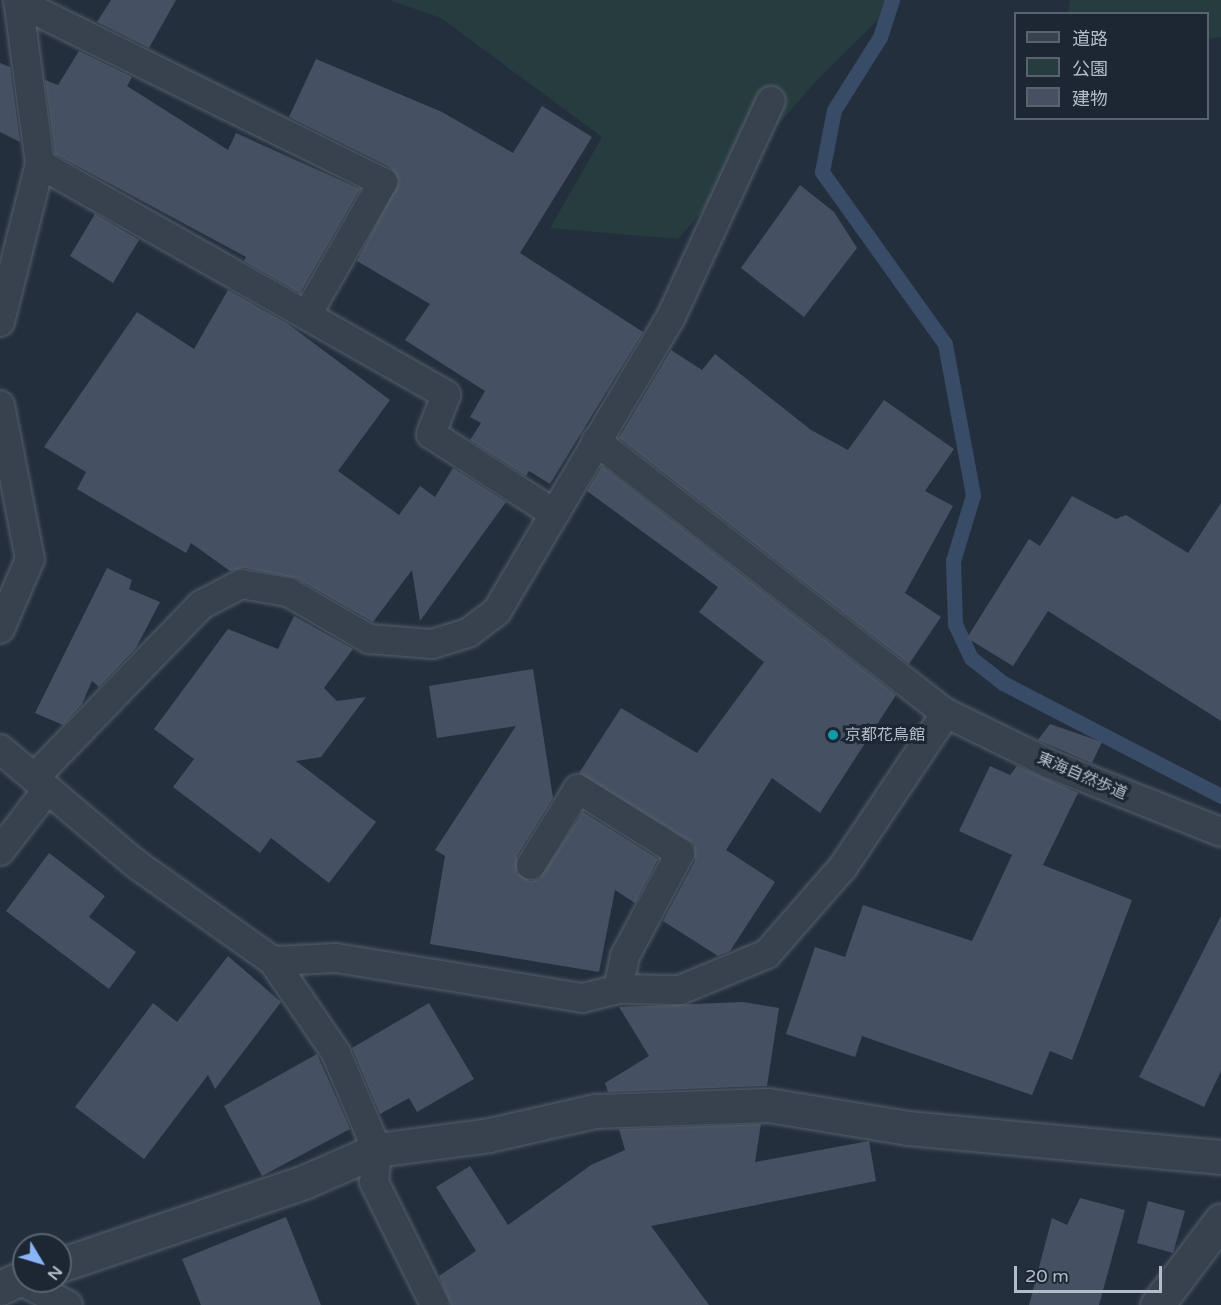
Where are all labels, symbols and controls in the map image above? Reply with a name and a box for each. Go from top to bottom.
legend [1014,12,1209,120]
text: 道路 [1072,28,1108,50]
text: 公園 [1072,58,1108,80]
text: 建物 [1072,88,1108,110]
place label: 京都花鳥館 [845,725,925,745]
marker: 京都花鳥館 [826,728,840,742]
street label: 東海自然歩道 [1034,748,1130,804]
north arrow [12,1233,72,1293]
scale bar [1017,1254,1166,1292]
text: N [43,1262,66,1284]
text: 20 m [1025,1265,1069,1287]

